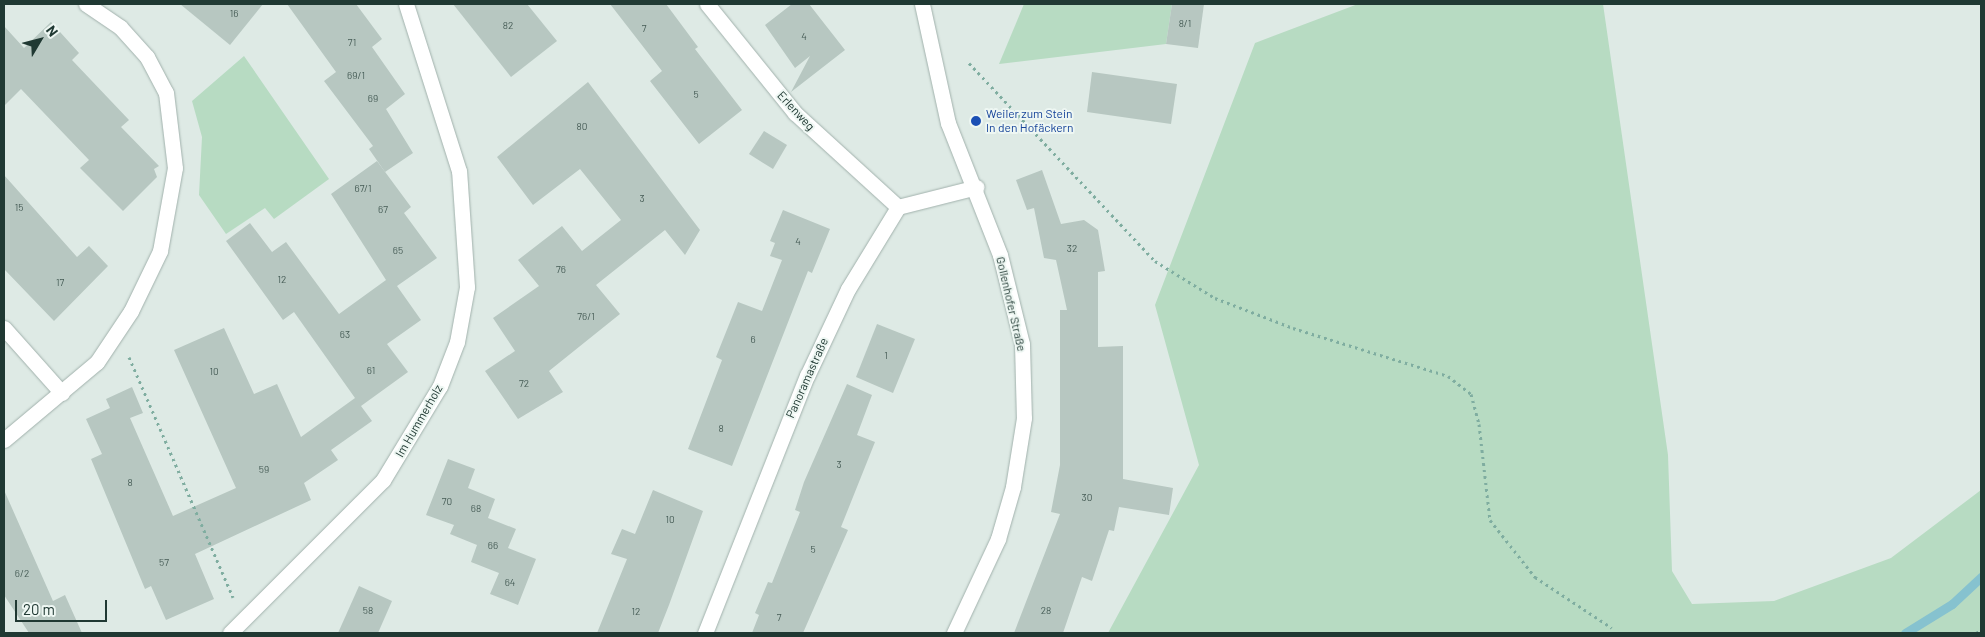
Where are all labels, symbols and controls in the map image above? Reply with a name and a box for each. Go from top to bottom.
house number: 16 [230,8,238,20]
north arrow [15,15,65,65]
house number: 8/1 [1179,18,1191,30]
house number: 82 [503,20,513,32]
text: N [43,22,62,40]
house number: 7 [642,23,646,35]
house number: 4 [801,31,807,43]
house number: 71 [348,37,356,49]
house number: 69/1 [347,70,365,82]
street label: Erlenweg [774,88,818,134]
house number: 5 [693,89,699,101]
house number: 69 [368,93,378,105]
place label: Weiler zum Stein In den Hofäckern [986,107,1073,135]
marker: Weiler zum Stein In den Hofäckern [970,115,982,127]
house number: 80 [577,121,587,133]
house number: 67/1 [355,183,371,195]
house number: 3 [639,193,645,205]
house number: 15 [15,202,23,214]
house number: 67 [378,204,388,216]
house number: 4 [795,236,801,248]
house number: 32 [1067,243,1077,255]
house number: 65 [393,245,403,257]
street label: Gollenhofer Straße [993,255,1029,353]
house number: 76 [556,264,566,276]
house number: 12 [278,274,286,286]
house number: 17 [56,277,64,289]
house number: 76/1 [577,311,595,323]
house number: 63 [340,329,350,341]
house number: 6 [750,334,756,346]
street label: Panoramastraße [783,336,831,420]
house number: 1 [884,350,888,362]
house number: 61 [367,365,375,377]
house number: 10 [209,366,219,378]
house number: 72 [519,378,529,390]
street label: Im Hummerholz [392,382,446,460]
house number: 8 [718,423,724,435]
house number: 3 [836,459,842,471]
house number: 59 [259,464,269,476]
house number: 8 [127,477,133,489]
house number: 30 [1082,492,1092,504]
house number: 70 [442,496,452,508]
house number: 68 [471,503,481,515]
house number: 10 [665,514,675,526]
house number: 66 [488,540,498,552]
house number: 5 [810,544,816,556]
house number: 57 [159,557,169,569]
house number: 6/2 [15,568,29,580]
house number: 64 [505,577,515,589]
scale bar [18,590,110,622]
text: 20 m [23,600,55,618]
house number: 58 [363,605,373,617]
house number: 28 [1041,605,1051,617]
house number: 12 [632,606,640,618]
house number: 7 [777,612,781,624]

